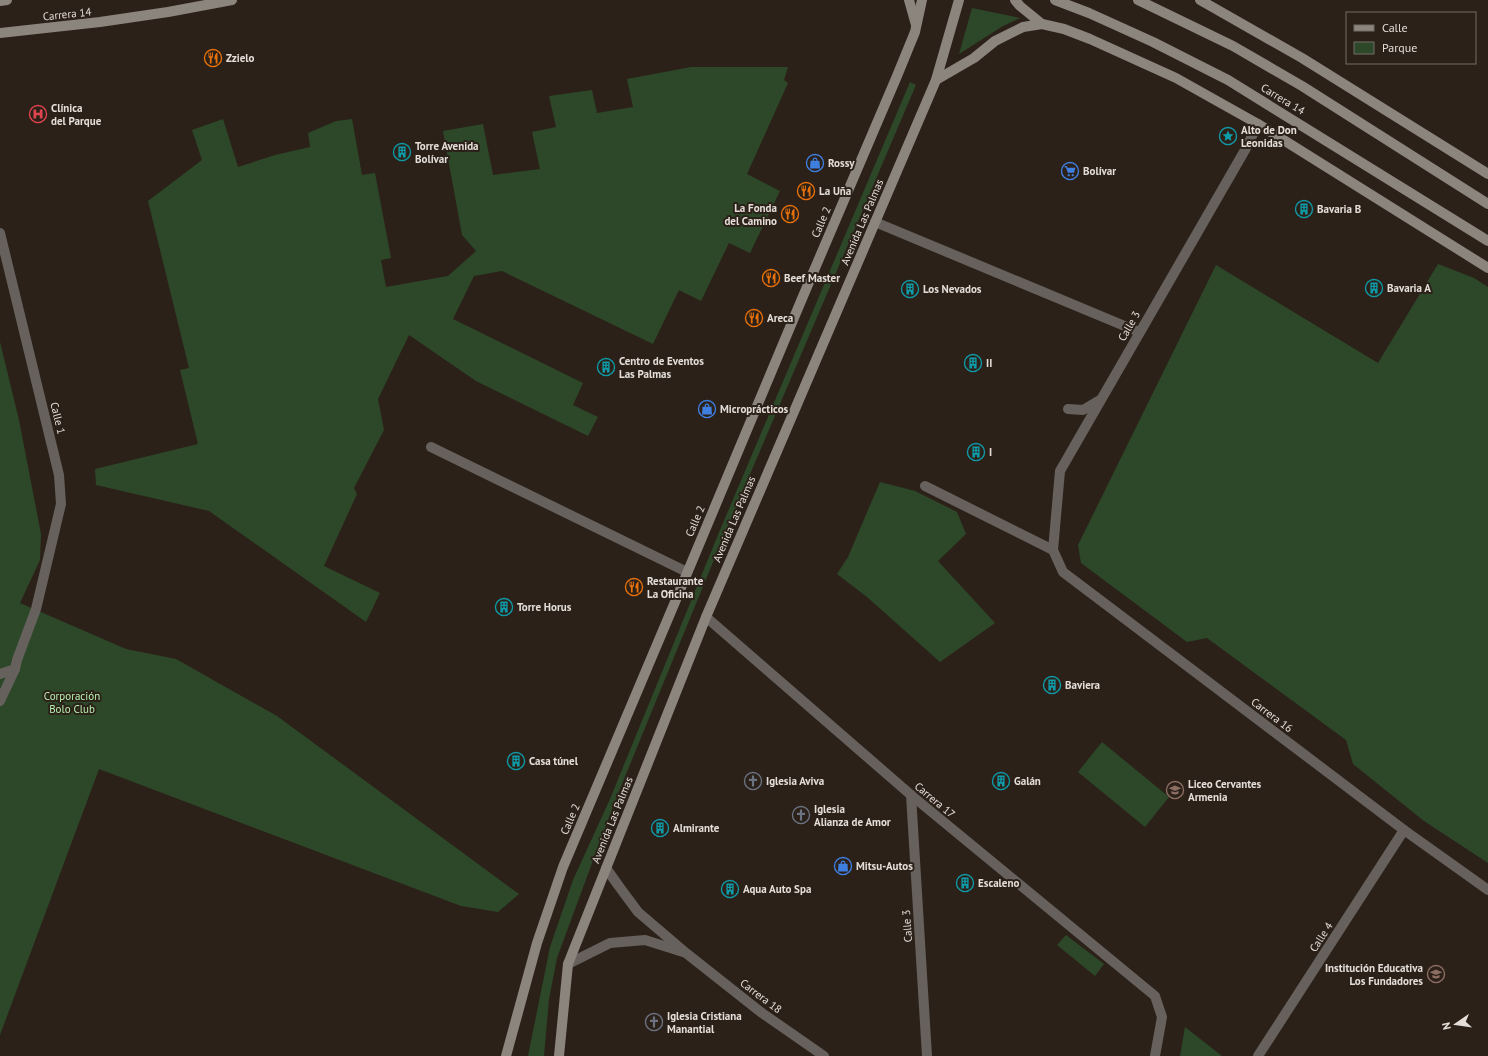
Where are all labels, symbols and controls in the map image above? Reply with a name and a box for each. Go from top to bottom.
street label: Carrera 14 [42,4,92,24]
legend [1346,12,1476,64]
text: Calle [1382,20,1408,35]
text: Parque [1382,40,1417,55]
restaurant icon: Zzielo [203,48,223,68]
place label: Zzielo [226,51,255,65]
street label: Carrera 14 [1259,80,1307,118]
place label: Clínica del Parque [51,101,102,128]
hospital icon: Clínica del Parque [28,104,48,124]
place label: Alto de Don Leonidas [1241,123,1297,150]
place icon: Alto de Don Leonidas [1218,126,1238,146]
place label: Torre Avenida Bolívar [415,139,479,166]
building icon: Torre Avenida Bolívar [392,142,412,162]
shop icon: Rossy [805,153,825,173]
place label: Rossy [828,156,855,170]
supermarket icon: Bolívar [1060,161,1080,181]
place label: Bolívar [1083,164,1116,178]
street label: Avenida Las Palmas [838,177,887,267]
restaurant icon: La Uña [796,181,816,201]
place label: La Uña [819,184,851,198]
building icon: Bavaria B [1294,199,1314,219]
place label: La Fonda del Camino [724,201,777,228]
place label: Bavaria B [1317,202,1362,216]
restaurant icon: La Fonda del Camino [780,204,800,224]
street label: Calle 2 [808,204,834,240]
restaurant icon: Beef Master [761,268,781,288]
place label: Beef Master [784,271,840,285]
building icon: Bavaria A [1364,278,1384,298]
building icon: Los Nevados [900,279,920,299]
place label: Bavaria A [1387,281,1431,295]
place label: Los Nevados [923,282,982,296]
restaurant icon: Areca [744,308,764,328]
street label: Calle 3 [1115,308,1143,344]
place label: Areca [767,311,793,325]
building icon: II [963,353,983,373]
place label: Centro de Eventos Las Palmas [619,354,704,381]
place label: II [986,356,992,370]
building icon: Centro de Eventos Las Palmas [596,357,616,377]
shop icon: Microprácticos [697,399,717,419]
street label: Calle 1 [47,401,69,435]
place label: Microprácticos [720,402,789,416]
building icon: I [966,442,986,462]
place label: I [989,445,992,459]
street label: Avenida Las Palmas [710,474,759,564]
street label: Calle 2 [682,503,708,539]
place label: Restaurante La Oficina [647,574,704,601]
restaurant icon: Restaurante La Oficina [624,577,644,597]
building icon: Torre Horus [494,597,514,617]
place label: Torre Horus [517,600,572,614]
building icon: Baviera [1042,675,1062,695]
place label: Baviera [1065,678,1100,692]
park label: Corporación Bolo Club [44,689,100,716]
street label: Carrera 16 [1248,695,1296,735]
building icon: Casa túnel [506,751,526,771]
place label: Casa túnel [529,754,579,768]
church icon: Iglesia Aviva [743,771,763,791]
building icon: Galán [991,771,1011,791]
street label: Avenida Las Palmas [588,774,636,865]
place label: Iglesia Aviva [766,774,824,788]
place label: Galán [1014,774,1041,788]
place label: Liceo Cervantes Armenia [1188,777,1262,804]
street label: Carrera 17 [912,779,958,821]
school or university icon: Liceo Cervantes Armenia [1165,780,1185,800]
street label: Calle 2 [557,801,583,837]
place label: Iglesia Alianza de Amor [814,802,891,829]
church icon: Iglesia Alianza de Amor [791,805,811,825]
building icon: Almirante [650,818,670,838]
place label: Almirante [673,821,720,835]
shop icon: Mitsu-Autos [833,856,853,876]
place label: Mitsu-Autos [856,859,913,873]
building icon: Escaleno [955,873,975,893]
place label: Escaleno [978,876,1019,890]
building icon: Aqua Auto Spa [720,879,740,899]
place label: Aqua Auto Spa [743,882,811,896]
street label: Calle 3 [899,909,915,943]
street label: Calle 4 [1306,920,1336,954]
place label: Institución Educativa Los Fundadores [1325,961,1423,988]
school or university icon: Institución Educativa Los Fundadores [1426,964,1446,984]
street label: Carrera 18 [737,976,785,1016]
north arrow [1436,1004,1476,1044]
place label: Iglesia Cristiana Manantial [667,1009,742,1036]
church icon: Iglesia Cristiana Manantial [644,1012,664,1032]
text: N [1439,1021,1454,1031]

